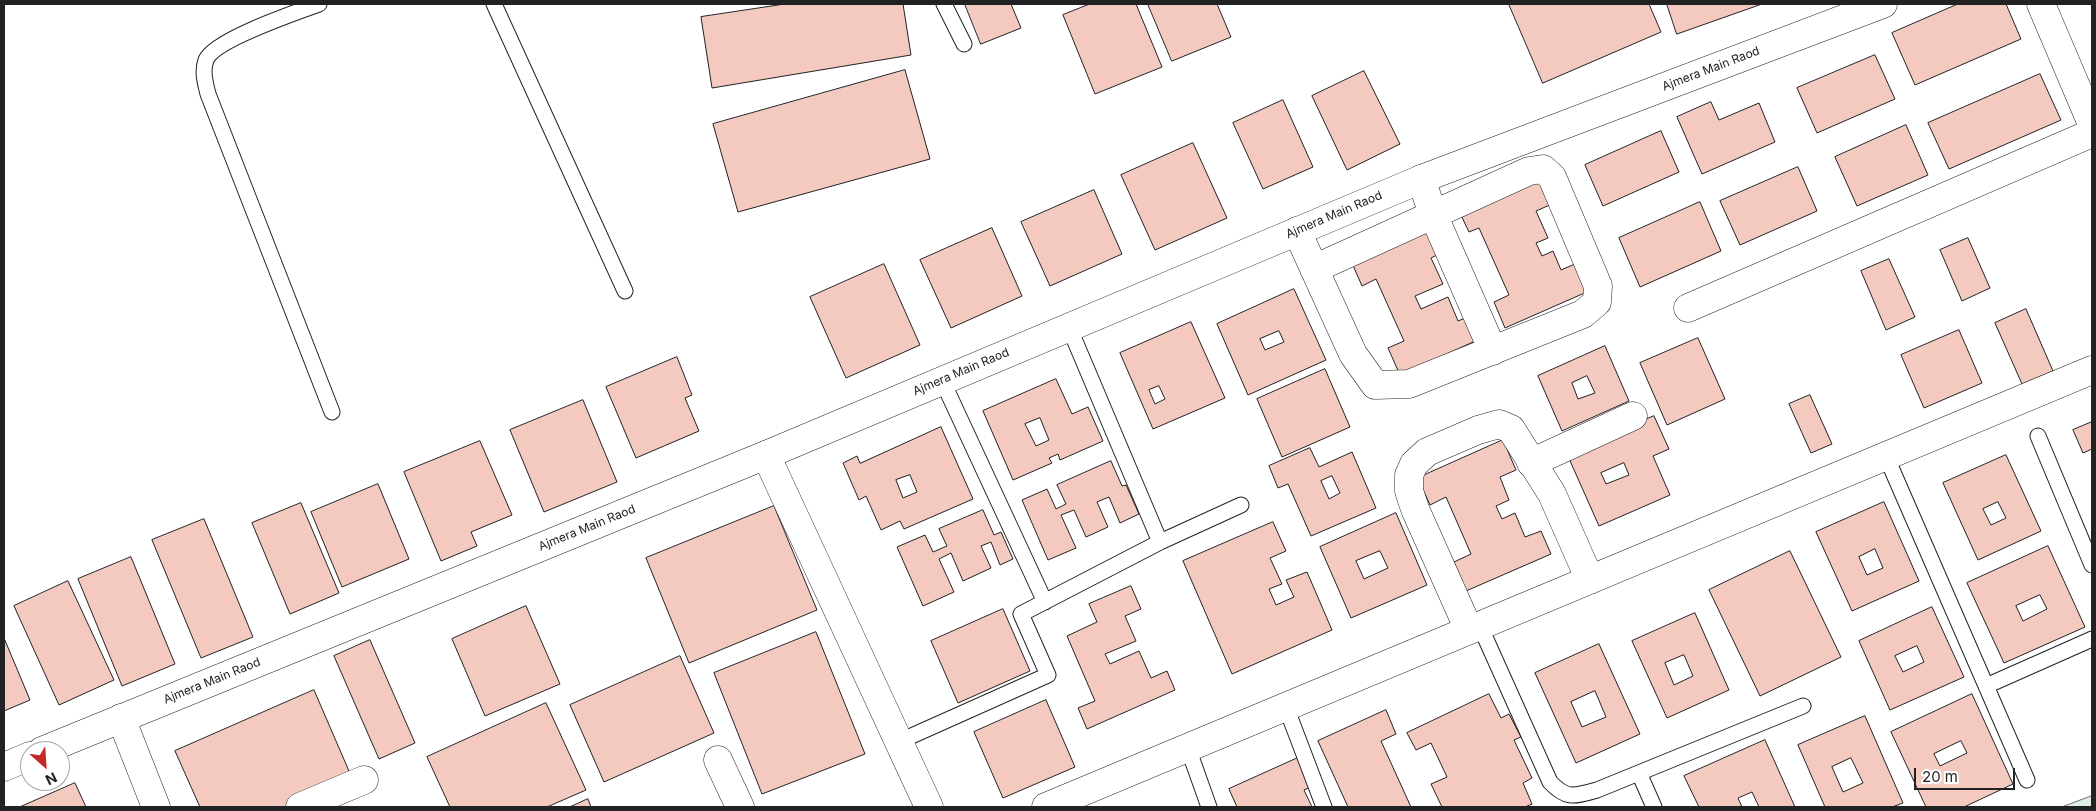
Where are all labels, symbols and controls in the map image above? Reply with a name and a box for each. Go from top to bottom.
street label: Ajmera Main Raod [1660,44,1762,94]
street label: Ajmera Main Raod [1284,188,1384,242]
street label: Ajmera Main Raod [911,345,1011,399]
street label: Ajmera Main Raod [536,502,638,554]
street label: Ajmera Main Raod [161,655,263,707]
north arrow [20,741,70,791]
scale bar [1916,758,2017,790]
text: 20 m [1922,767,1958,786]
text: N [43,769,60,789]

